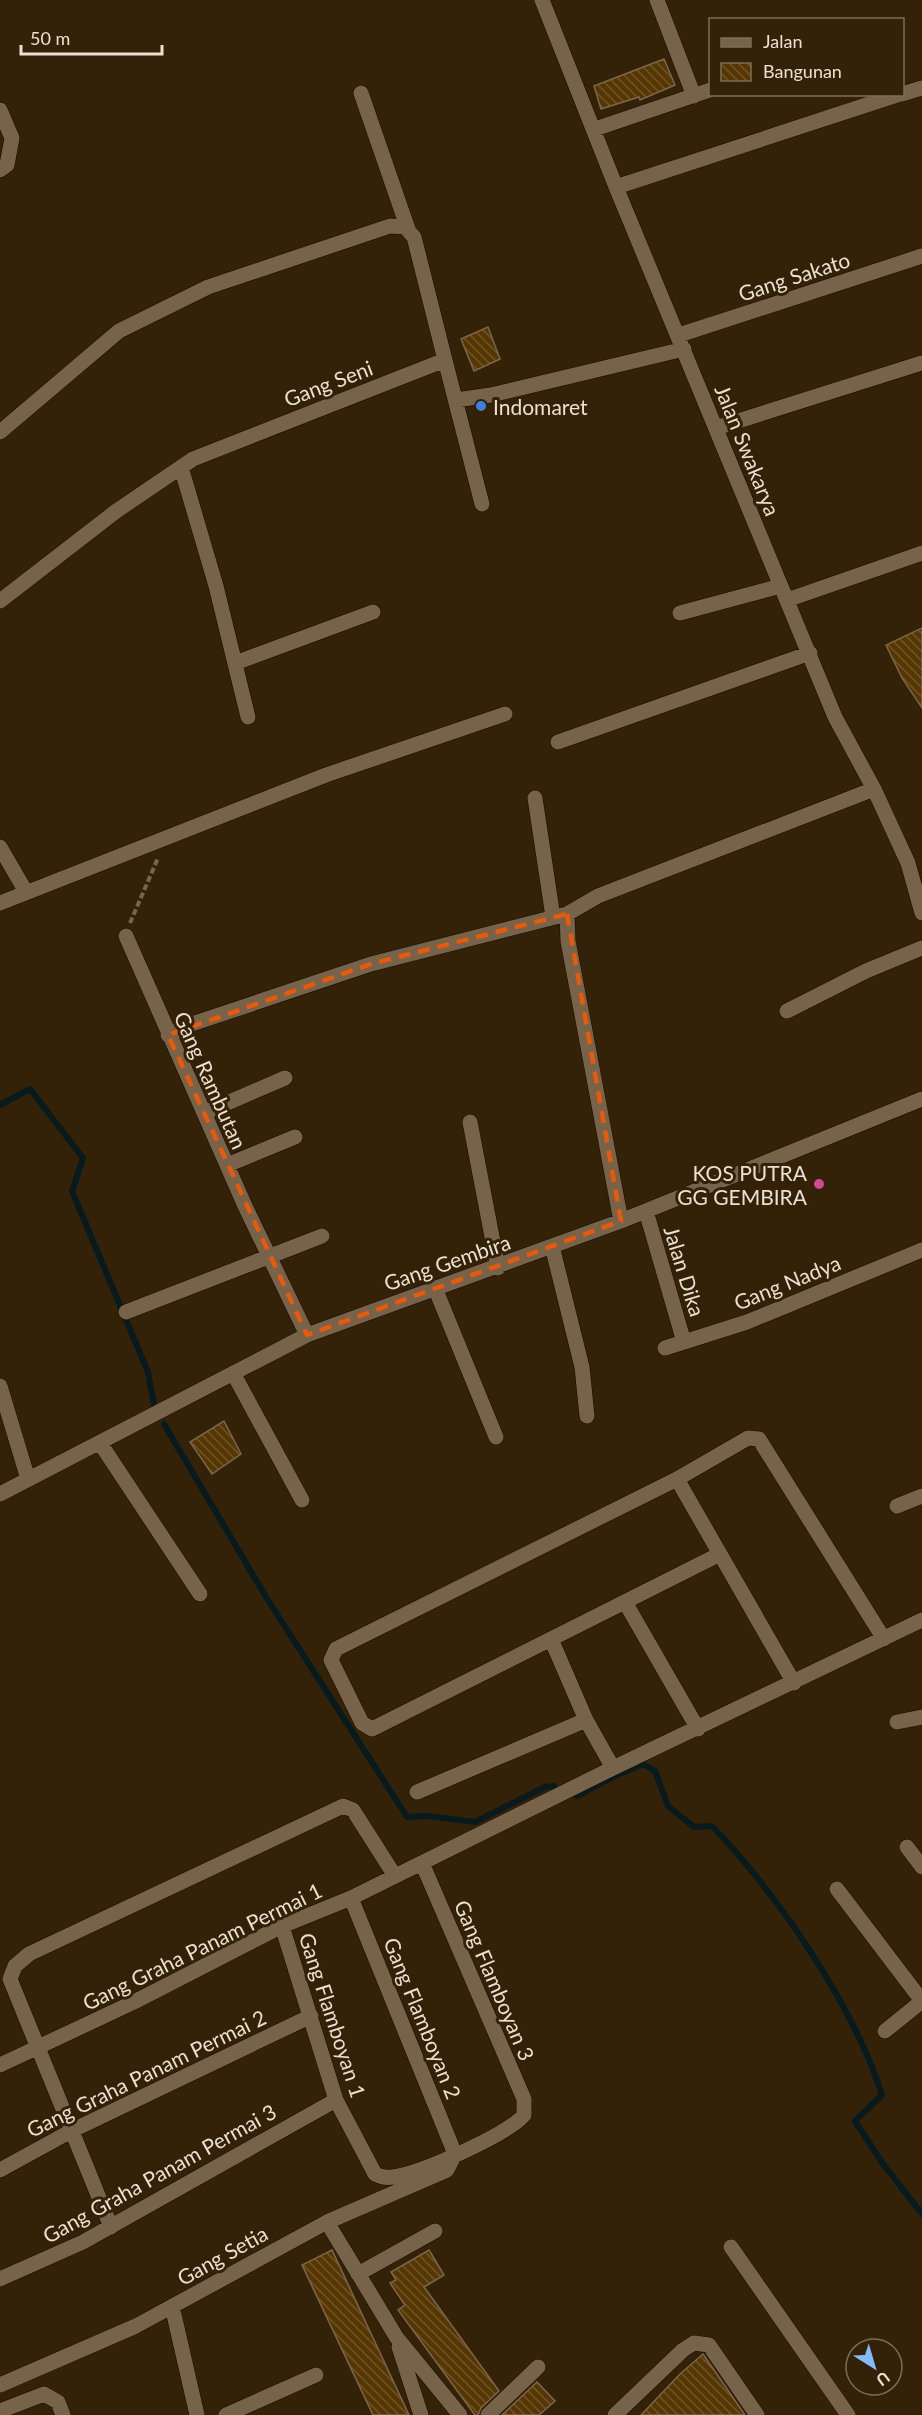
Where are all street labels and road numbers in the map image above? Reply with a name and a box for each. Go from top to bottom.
street label: Gang Sakato [735,246,853,306]
street label: Gang Seni [280,355,376,411]
street label: Jalan Swakarya [710,381,786,519]
street label: Gang Rambutan [170,1007,252,1153]
street label: Jalan Dika [659,1223,711,1319]
street label: Gang Gembira [381,1229,513,1295]
street label: Gang Nadya [730,1249,844,1315]
street label: Gang Graha Panam Permai 1 [78,1877,326,2015]
street label: Gang Flamboyan 3 [450,1896,540,2064]
street label: Gang Flamboyan 1 [295,1929,371,2101]
street label: Gang Flamboyan 2 [379,1934,467,2102]
street label: Gang Graha Panam Permai 2 [22,2004,270,2142]
street label: Gang Graha Panam Permai 3 [38,2098,280,2248]
street label: Gang Setia [172,2220,272,2290]

